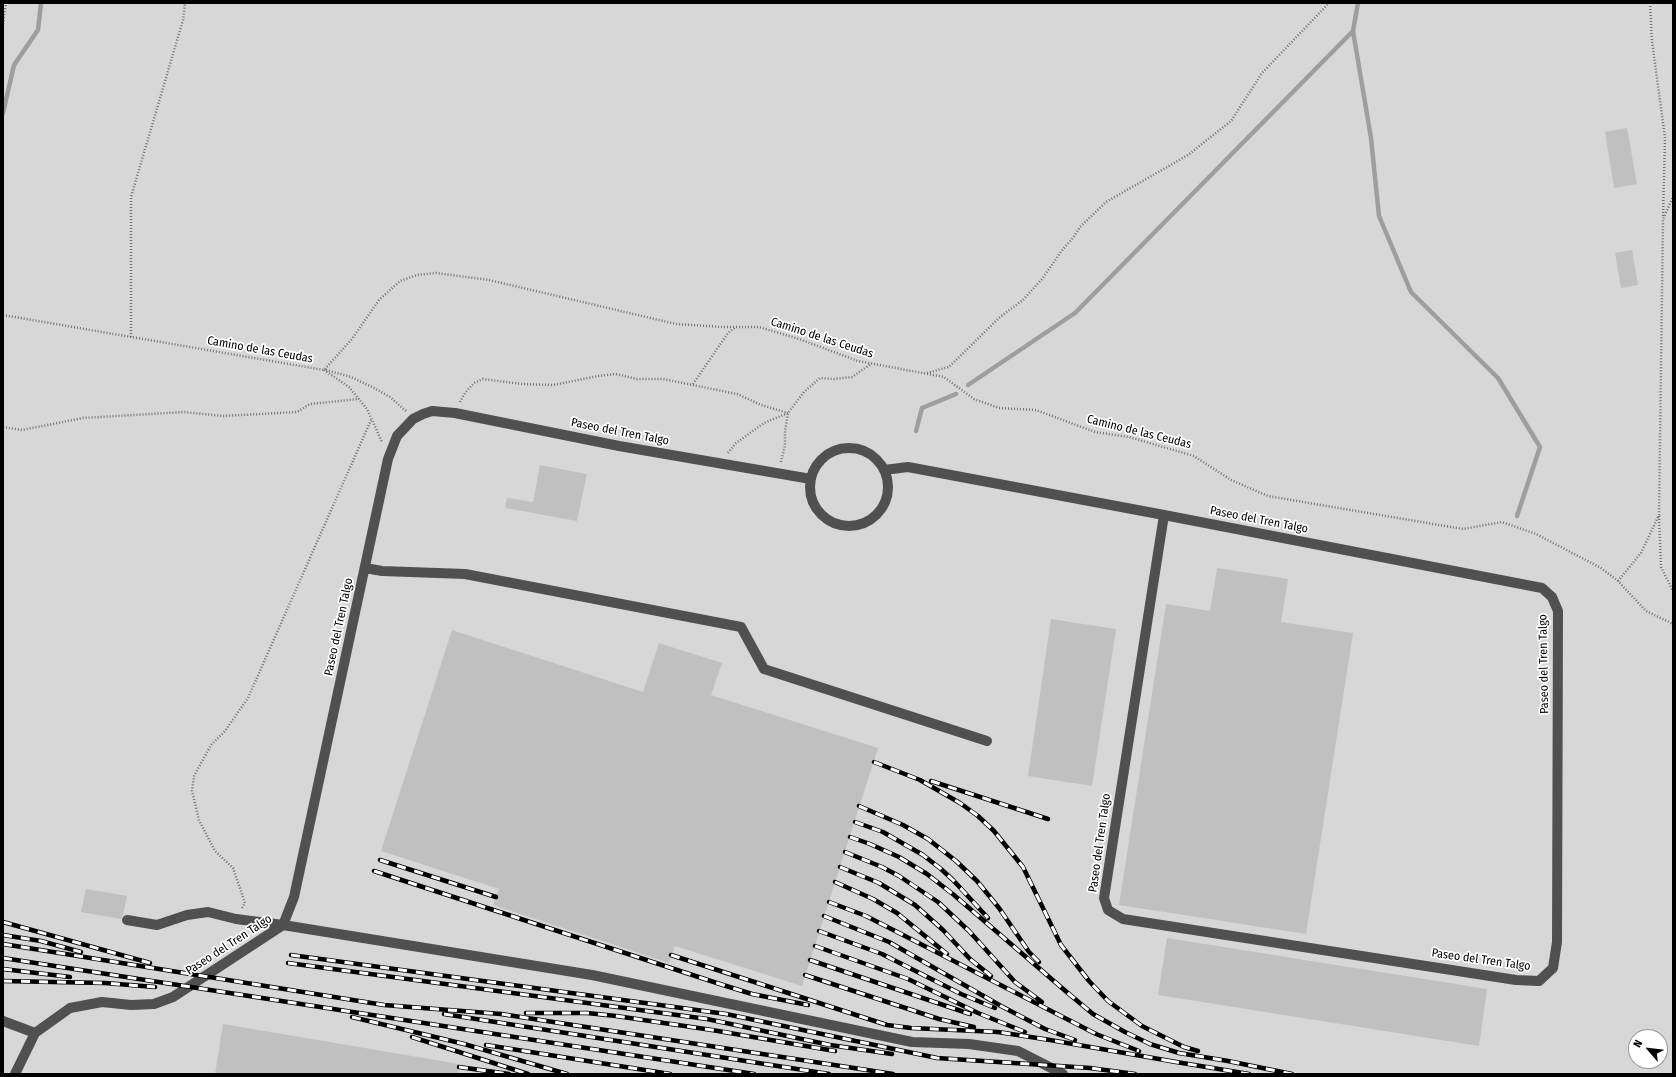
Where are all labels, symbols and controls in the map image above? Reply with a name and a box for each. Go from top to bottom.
street label: Camino de las Ceudas [769,315,875,361]
street label: Camino de las Ceudas [206,334,314,366]
street label: Camino de las Ceudas [1085,412,1193,452]
street label: Paseo del Tren Talgo [570,415,670,449]
street label: Paseo del Tren Talgo [1209,503,1309,537]
street label: Paseo del Tren Talgo [322,577,356,677]
street label: Paseo del Tren Talgo [1536,614,1552,714]
street label: Paseo del Tren Talgo [1086,793,1114,893]
street label: Paseo del Tren Talgo [183,912,275,978]
street label: Paseo del Tren Talgo [1431,946,1531,974]
north arrow [1628,1029,1668,1069]
text: N [1631,1038,1645,1050]

